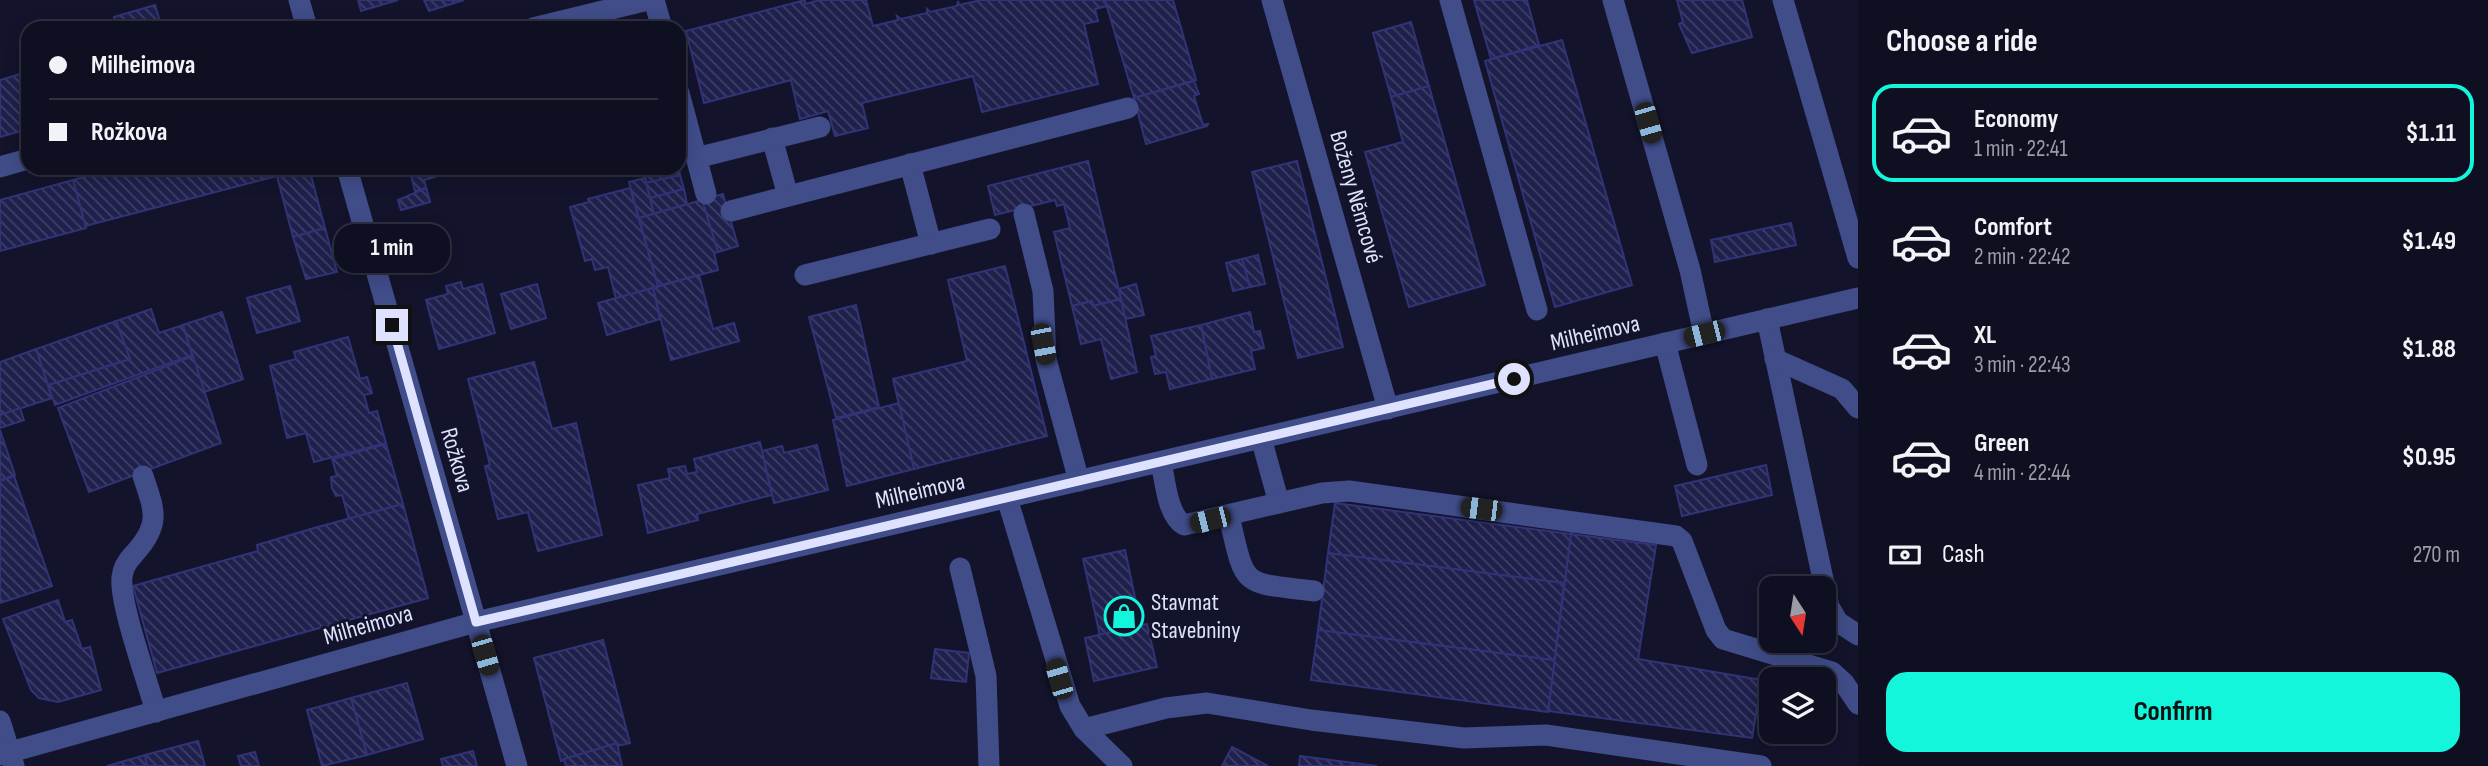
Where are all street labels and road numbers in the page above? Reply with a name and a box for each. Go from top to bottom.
street label: Boženy Němcové [1323,127,1389,267]
street label: Milheimova [1547,309,1643,357]
street label: Rožkova [434,424,480,496]
street label: Milheimova [872,467,968,515]
street label: Milheimova [320,599,416,651]

